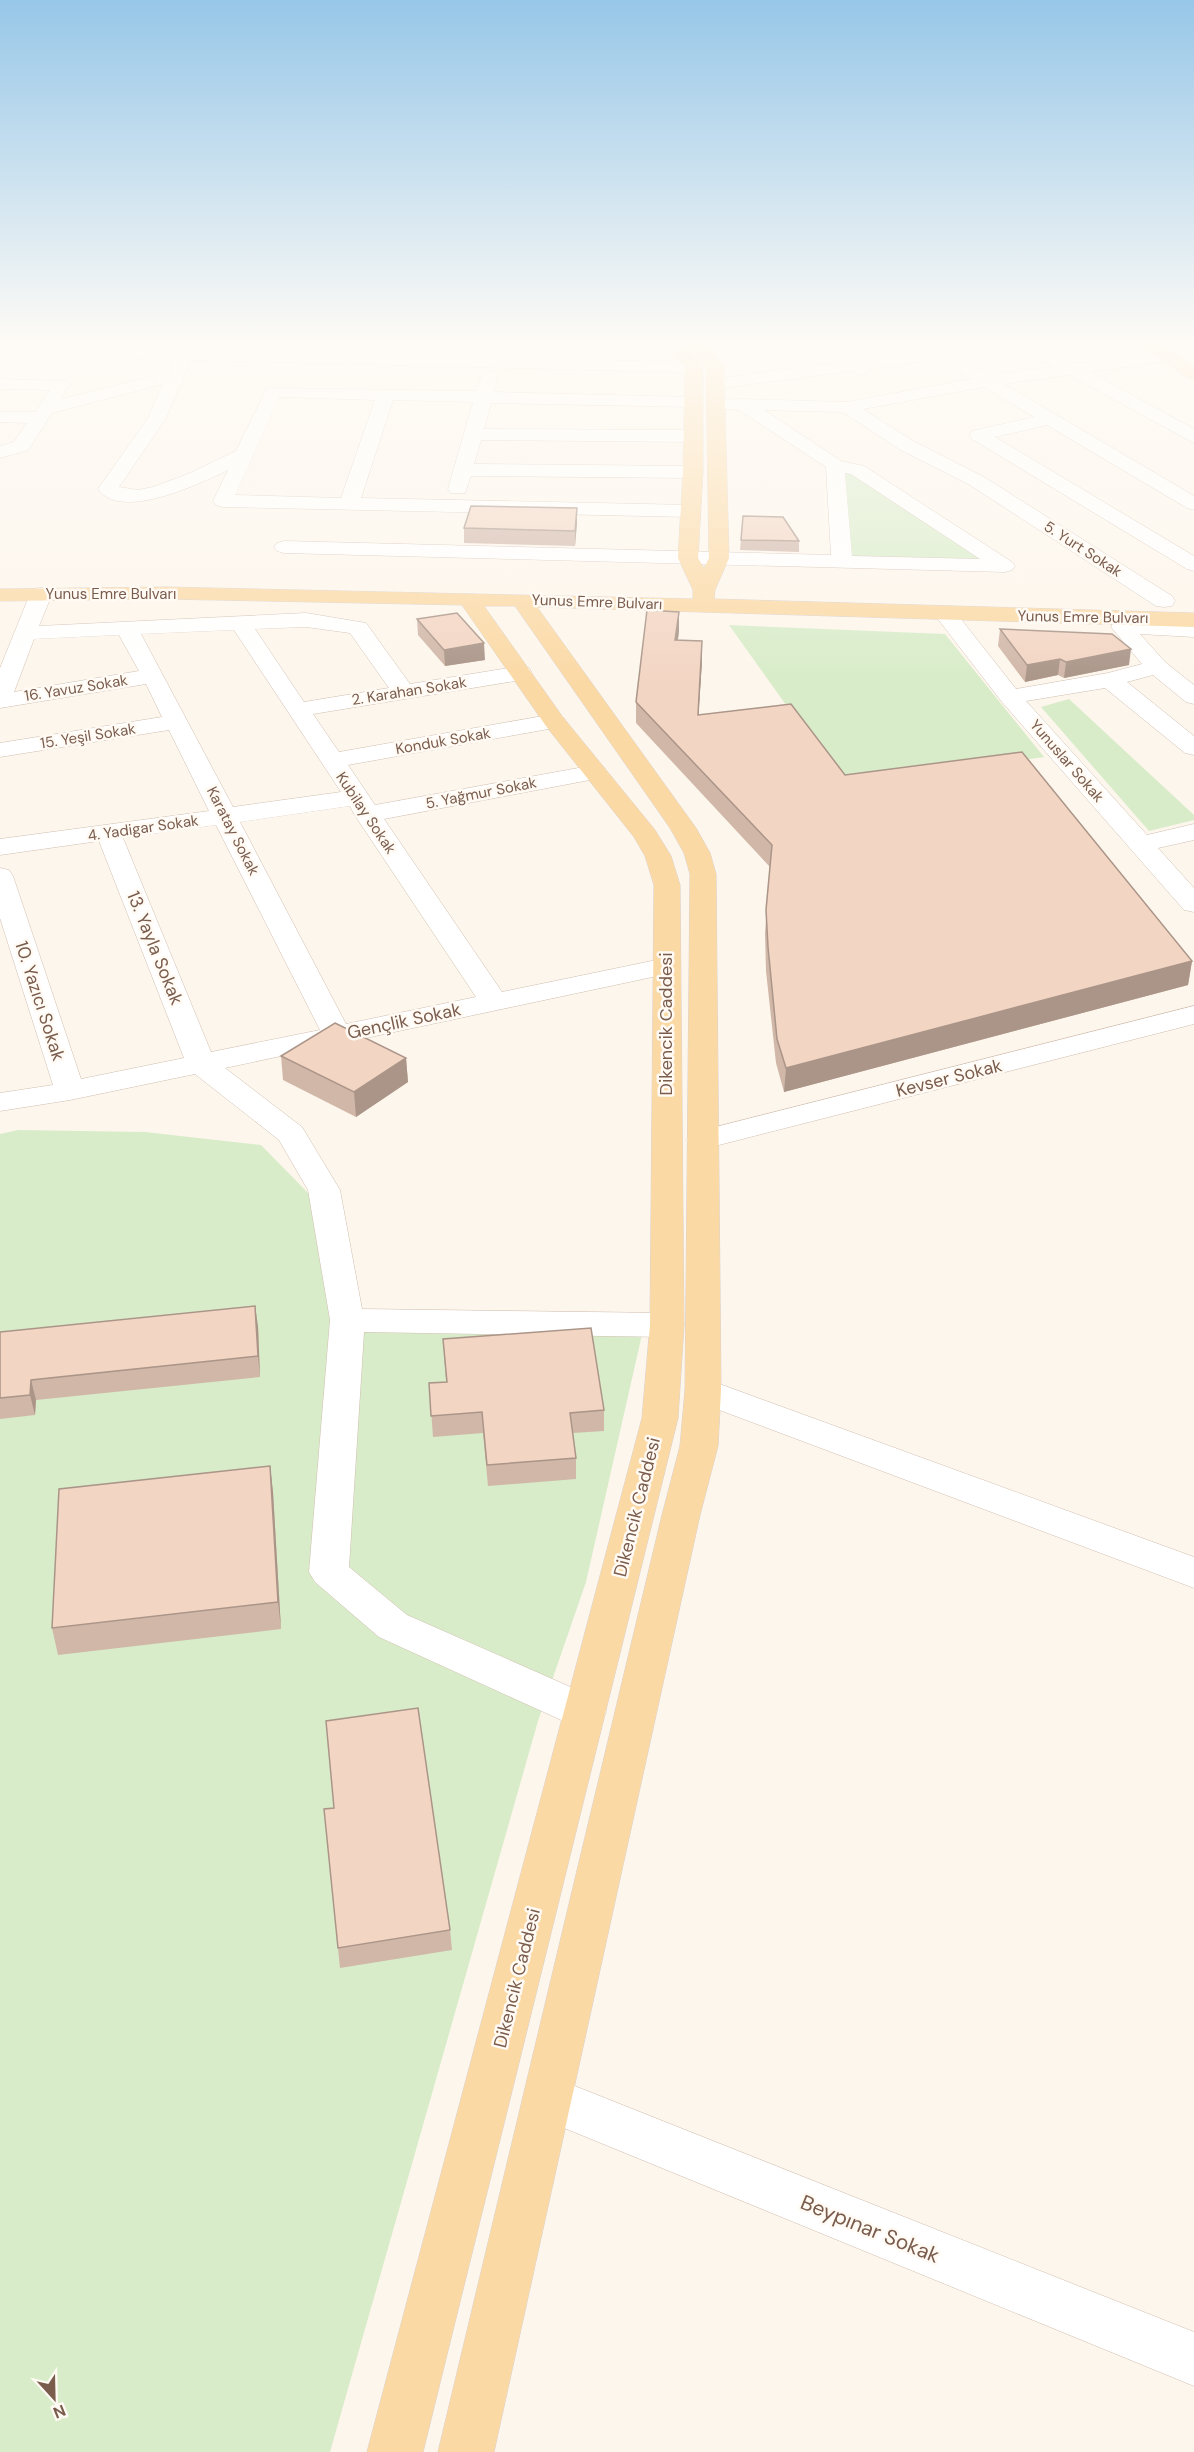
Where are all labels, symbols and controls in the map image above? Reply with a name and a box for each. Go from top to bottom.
street label: 5. Yurt Sokak [1040,516,1126,582]
street label: Yunus Emre Bulvarı [46,584,176,604]
street label: Yunus Emre Bulvarı [531,590,663,614]
street label: Yunus Emre Bulvarı [1017,606,1149,628]
street label: 16. Yavuz Sokak [23,670,129,706]
street label: 2. Karahan Sokak [350,672,468,710]
street label: Yunuslar Sokak [1026,715,1109,807]
street label: 15. Yeşil Sokak [39,719,137,753]
street label: Konduk Sokak [394,723,493,759]
street label: Kubilay Sokak [331,768,401,858]
street label: 5. Yağmur Sokak [424,772,539,814]
street label: Karatay Sokak [202,783,264,879]
street label: 4. Yadigar Sokak [86,810,200,846]
street label: 13. Yayla Sokak [121,887,189,1009]
street label: 10. Yazıcı Sokak [9,938,71,1064]
street label: Dikencik Caddesi [654,952,678,1096]
street label: Gençlik Sokak [345,997,463,1045]
street label: Kevser Sokak [893,1053,1005,1103]
street label: Dikencik Caddesi [608,1435,666,1579]
street label: Dikencik Caddesi [488,1906,546,2050]
street label: Beypınar Sokak [796,2188,944,2270]
north arrow [24,2368,84,2428]
text: N [50,2400,69,2423]

